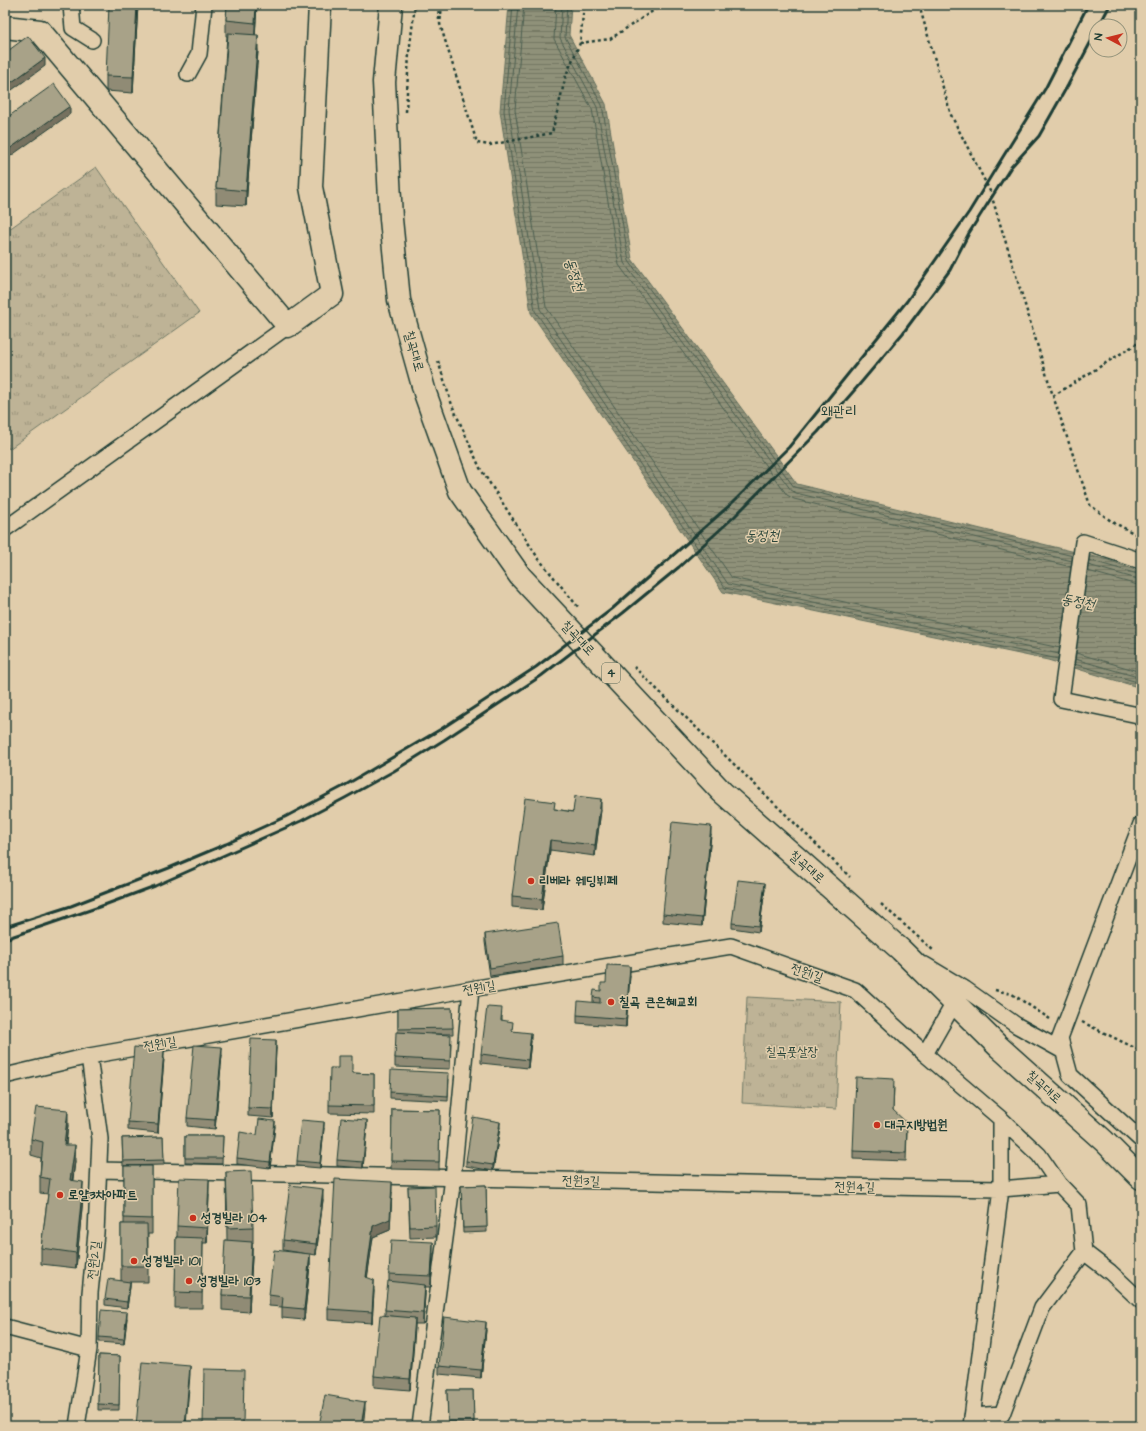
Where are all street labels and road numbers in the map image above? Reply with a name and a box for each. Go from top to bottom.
street label: 칠곡대로 [400,328,428,374]
street label: 칠곡대로 [557,617,599,659]
road number: 4 [602,663,620,683]
street label: 칠곡대로 [785,846,829,888]
street label: 전원1길 [788,959,826,987]
street label: 전원1길 [461,976,497,1000]
street label: 전원1길 [142,1032,178,1056]
street label: 칠곡대로 [1022,1066,1066,1108]
street label: 전원3길 [562,1172,600,1190]
street label: 전원4길 [835,1178,875,1196]
street label: 전원2길 [83,1240,105,1280]

